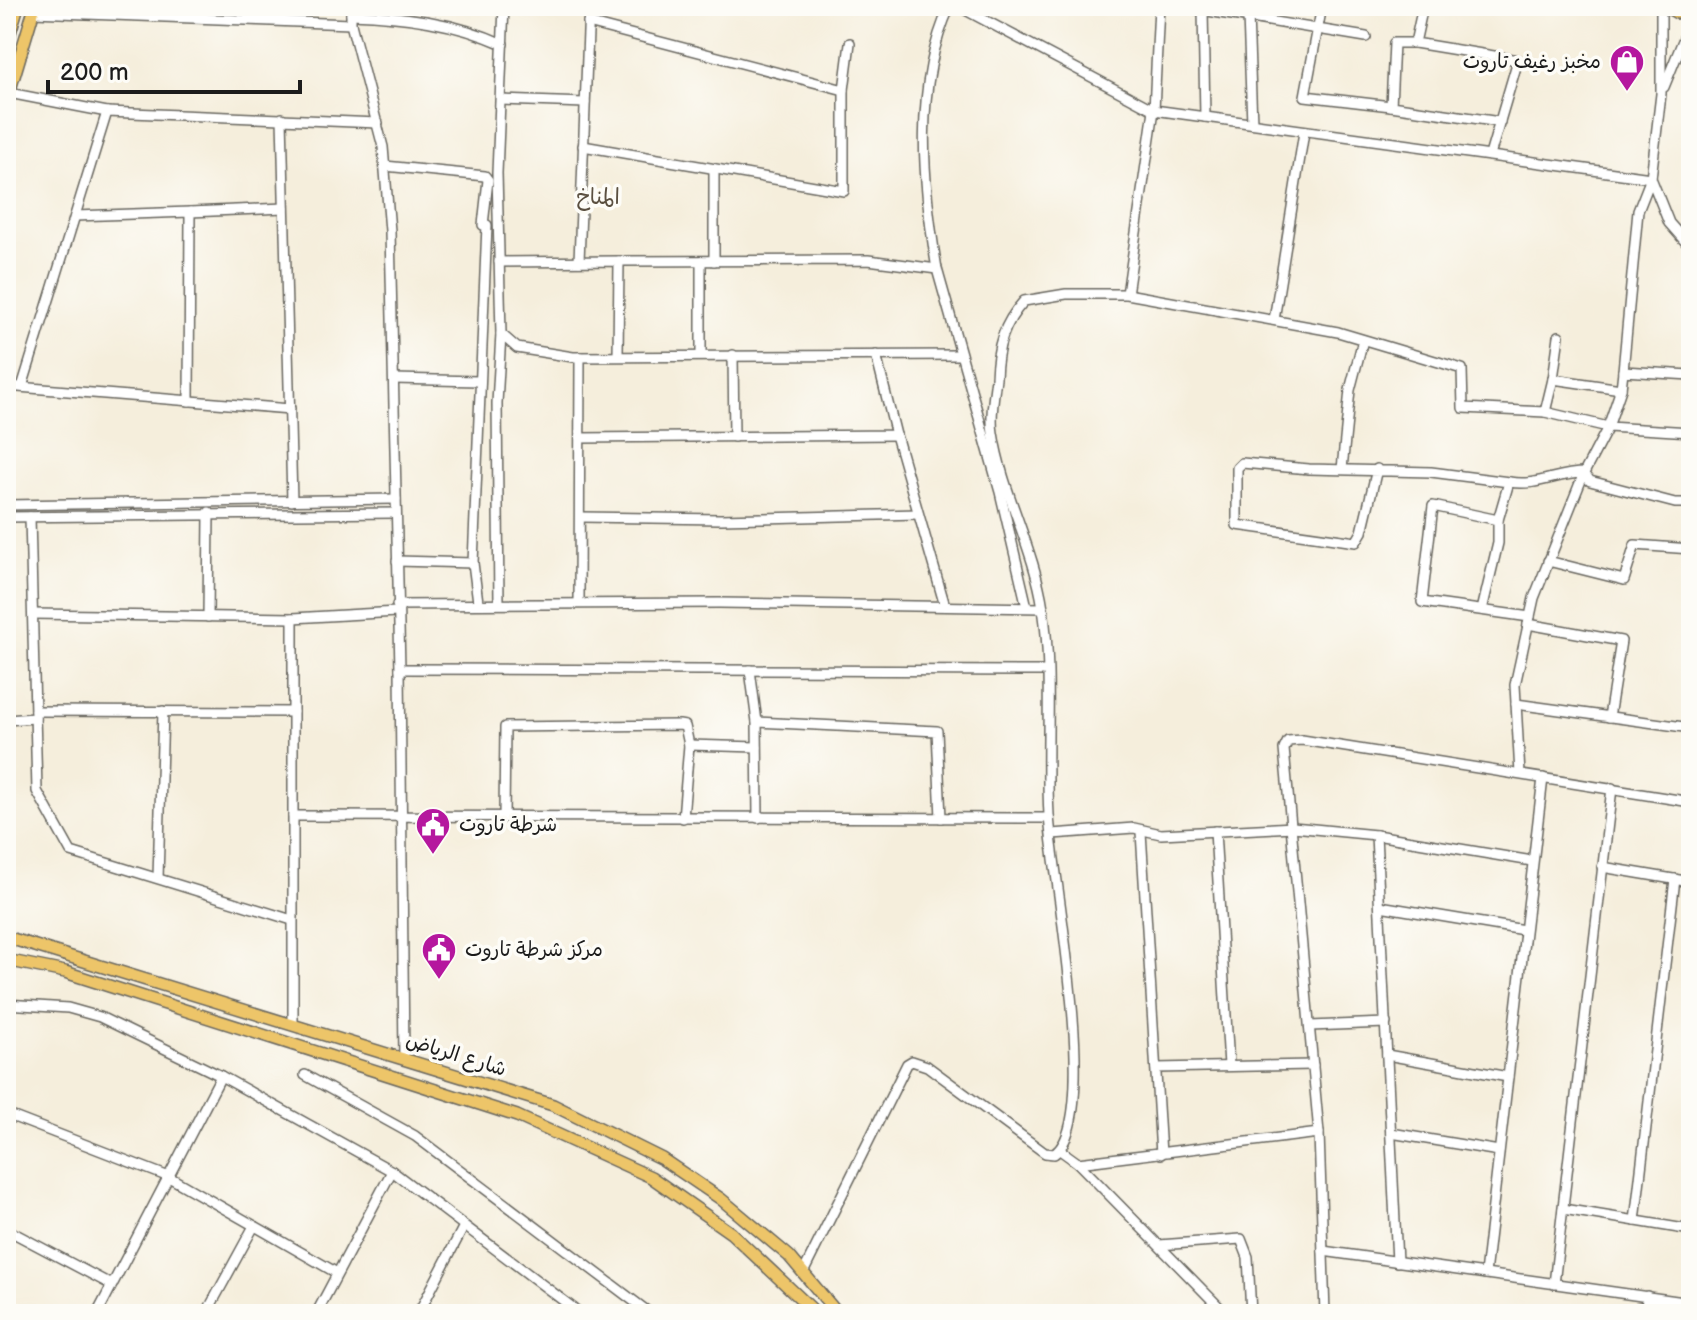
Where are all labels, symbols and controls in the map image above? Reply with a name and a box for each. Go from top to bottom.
shop icon: مخبز رغيف تاروت [1608,43,1646,93]
scale bar [48,44,300,94]
place label: مخبز رغيف تاروت [1463,50,1601,74]
text: 200 m [60,58,129,87]
district label: المناخ [576,184,620,211]
public building icon: شرطة تاروت [414,806,452,856]
place label: شرطة تاروت [459,813,557,837]
public building icon: مركز شرطة تاروت [420,931,458,981]
place label: مركز شرطة تاروت [465,938,603,962]
street label: شارع الرياض [403,1028,509,1083]

